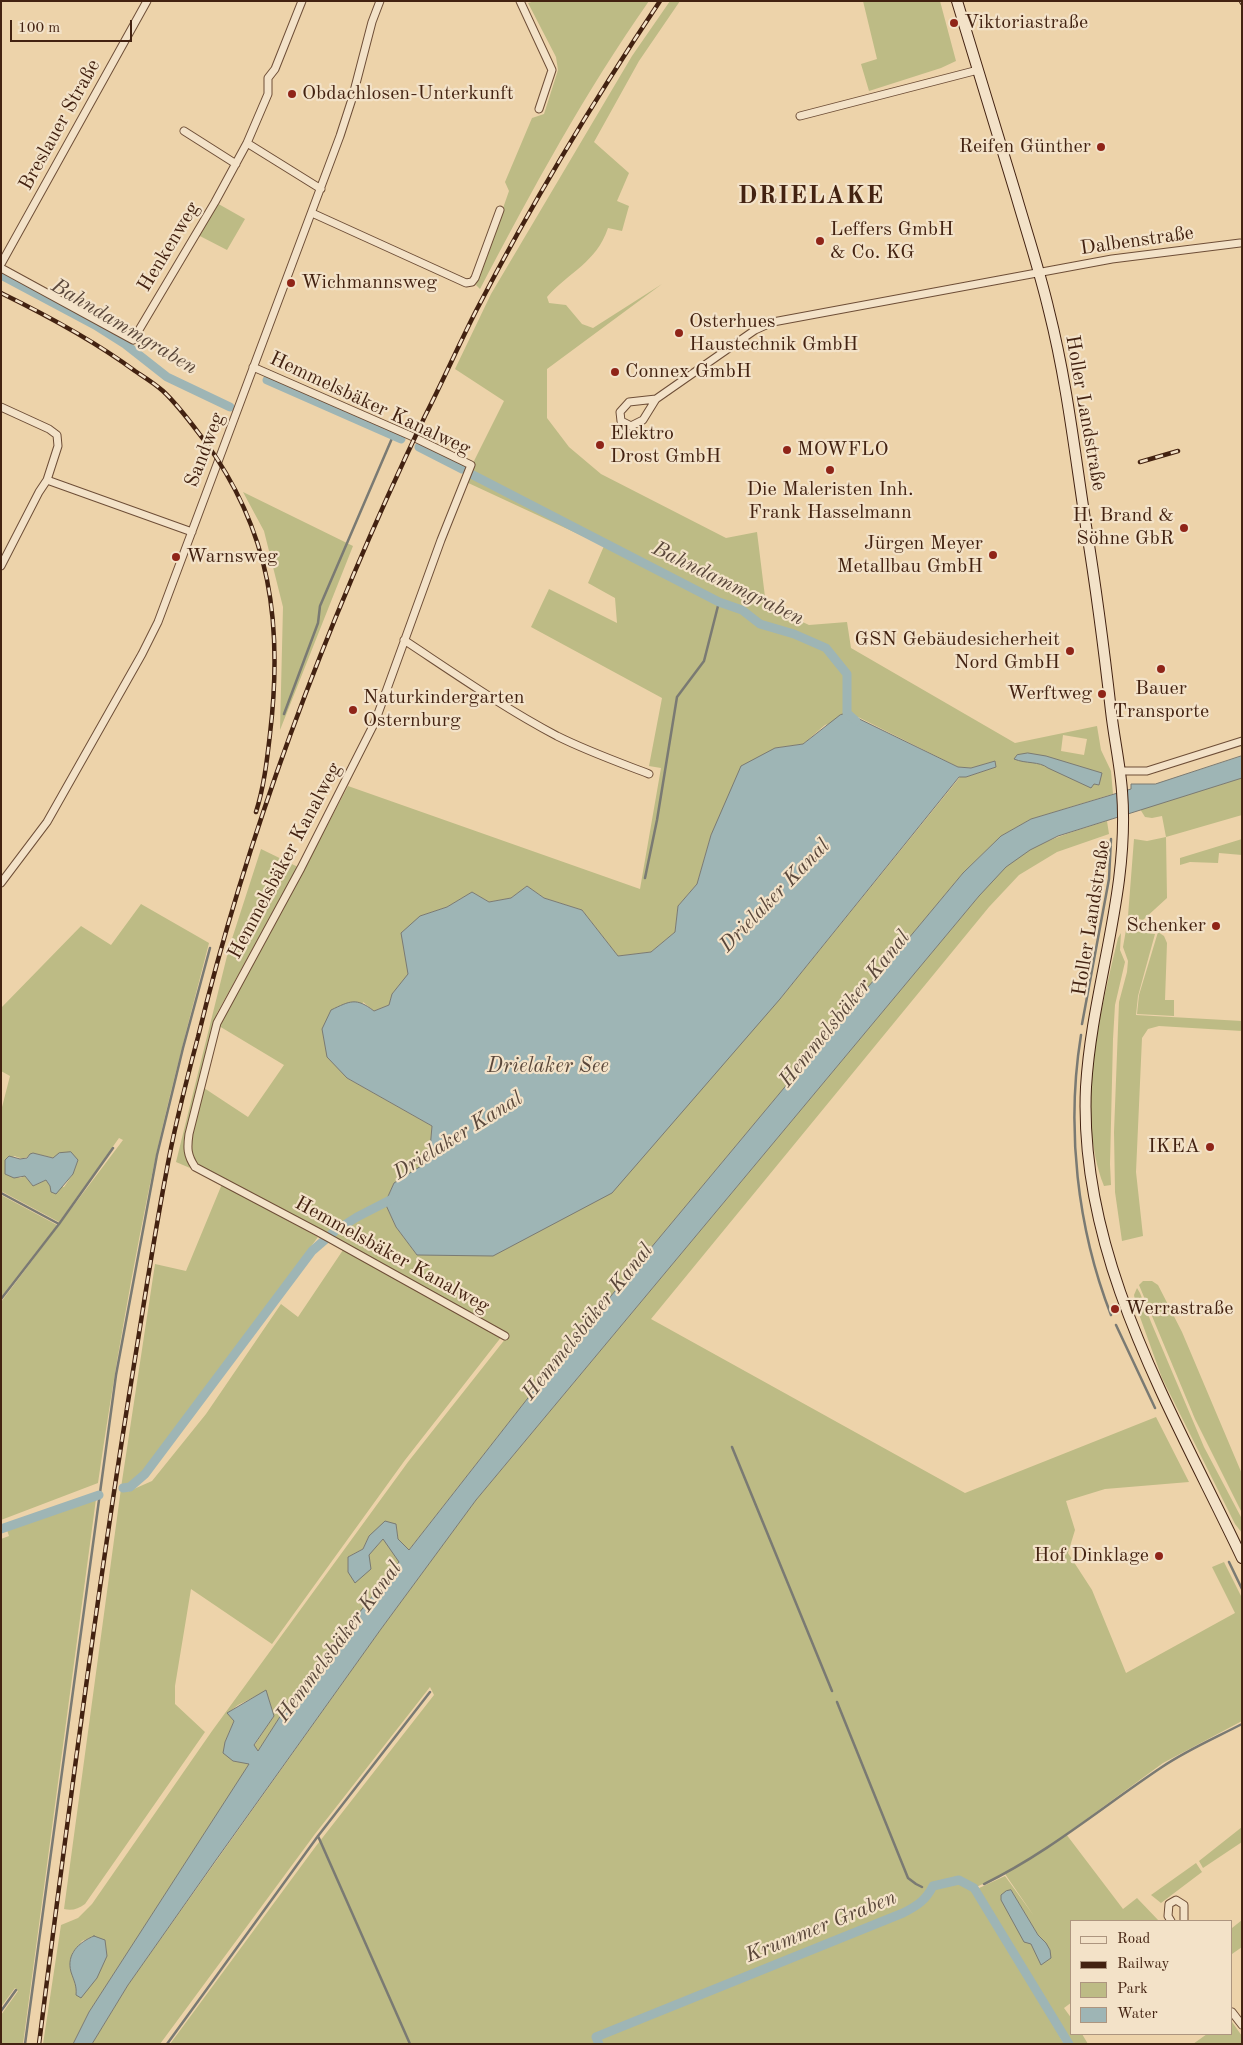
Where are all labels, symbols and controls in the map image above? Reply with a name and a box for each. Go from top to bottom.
scale bar [12,10,135,42]
place label: Viktoriastraße [964,11,1088,35]
marker: Viktoriastraße [948,17,960,29]
text: 100 m [18,21,60,36]
street label: Breslauer Straße [14,55,106,195]
place label: Obdachlosen-Unterkunft [302,82,514,106]
marker: Obdachlosen-Unterkunft [286,88,298,100]
place label: Reifen Günther [959,135,1091,159]
marker: Reifen Günther [1095,141,1107,153]
district label: DRIELAKE [737,181,885,211]
street label: Henkenweg [133,198,205,296]
place label: Leffers GmbH & Co. KG [830,218,954,265]
street label: Dalbenstraße [1079,221,1195,261]
marker: Leffers GmbH & Co. KG [814,235,826,247]
place label: Wichmannsweg [301,271,437,295]
water label: Bahndammgraben [46,273,202,381]
marker: Wichmannsweg [285,277,297,289]
place label: Osterhues Haustechnik GmbH [689,310,858,357]
marker: Osterhues Haustechnik GmbH [673,327,685,339]
street label: Holler Landstraße [1060,333,1110,493]
street label: Hemmelsbäker Kanalweg [266,347,474,461]
place label: Connex GmbH [625,360,751,384]
marker: Connex GmbH [609,366,621,378]
street label: Sandweg [180,409,230,491]
place label: Elektro Drost GmbH [610,422,721,469]
place label: MOWFLO [797,438,888,462]
marker: Elektro Drost GmbH [594,439,606,451]
marker: MOWFLO [781,444,793,456]
marker: Die Maleristen Inh. Frank Hasselmann [824,464,836,476]
place label: Die Maleristen Inh. Frank Hasselmann [746,478,914,525]
place label: H. Brand & Söhne GbR [1073,504,1174,551]
marker: H. Brand & Söhne GbR [1178,522,1190,534]
place label: Jürgen Meyer Metallbau GmbH [837,532,983,579]
water label: Bahndammgraben [648,536,808,632]
place label: Warnsweg [186,545,278,569]
marker: Jürgen Meyer Metallbau GmbH [987,549,999,561]
marker: Warnsweg [170,551,182,563]
place label: GSN Gebäudesicherheit Nord GmbH [855,628,1060,675]
marker: GSN Gebäudesicherheit Nord GmbH [1064,645,1076,657]
marker: Bauer Transporte [1155,663,1167,675]
place label: Bauer Transporte [1113,677,1209,724]
place label: Werftweg [1007,682,1092,706]
place label: Naturkindergarten Osternburg [363,686,524,733]
marker: Werftweg [1096,688,1108,700]
marker: Naturkindergarten Osternburg [347,704,359,716]
street label: Hemmelsbäker Kanalweg [223,759,347,963]
water label: Drielaker Kanal [715,834,835,958]
street label: Holler Landstraße [1068,838,1116,998]
place label: Schenker [1126,914,1206,938]
marker: Schenker [1210,920,1222,932]
water label: Hemmelsbäker Kanal [774,926,916,1092]
water label: Drielaker See [487,1053,609,1079]
water label: Drielaker Kanal [389,1086,527,1186]
place label: IKEA [1148,1135,1200,1159]
marker: IKEA [1204,1141,1216,1153]
street label: Hemmelsbäker Kanalweg [290,1191,494,1319]
water label: Hemmelsbäker Kanal [517,1239,659,1405]
place label: Werrastraße [1125,1297,1233,1321]
marker: Werrastraße [1109,1303,1121,1315]
place label: Hof Dinklage [1034,1544,1149,1568]
marker: Hof Dinklage [1153,1550,1165,1562]
water label: Hemmelsbäker Kanal [270,1557,408,1727]
water label: Krummer Graben [742,1885,900,1969]
legend [1070,1920,1233,2035]
text: Road [1117,1932,1150,1947]
text: Railway [1117,1957,1170,1972]
text: Park [1117,1982,1148,1997]
text: Water [1117,2007,1158,2022]

